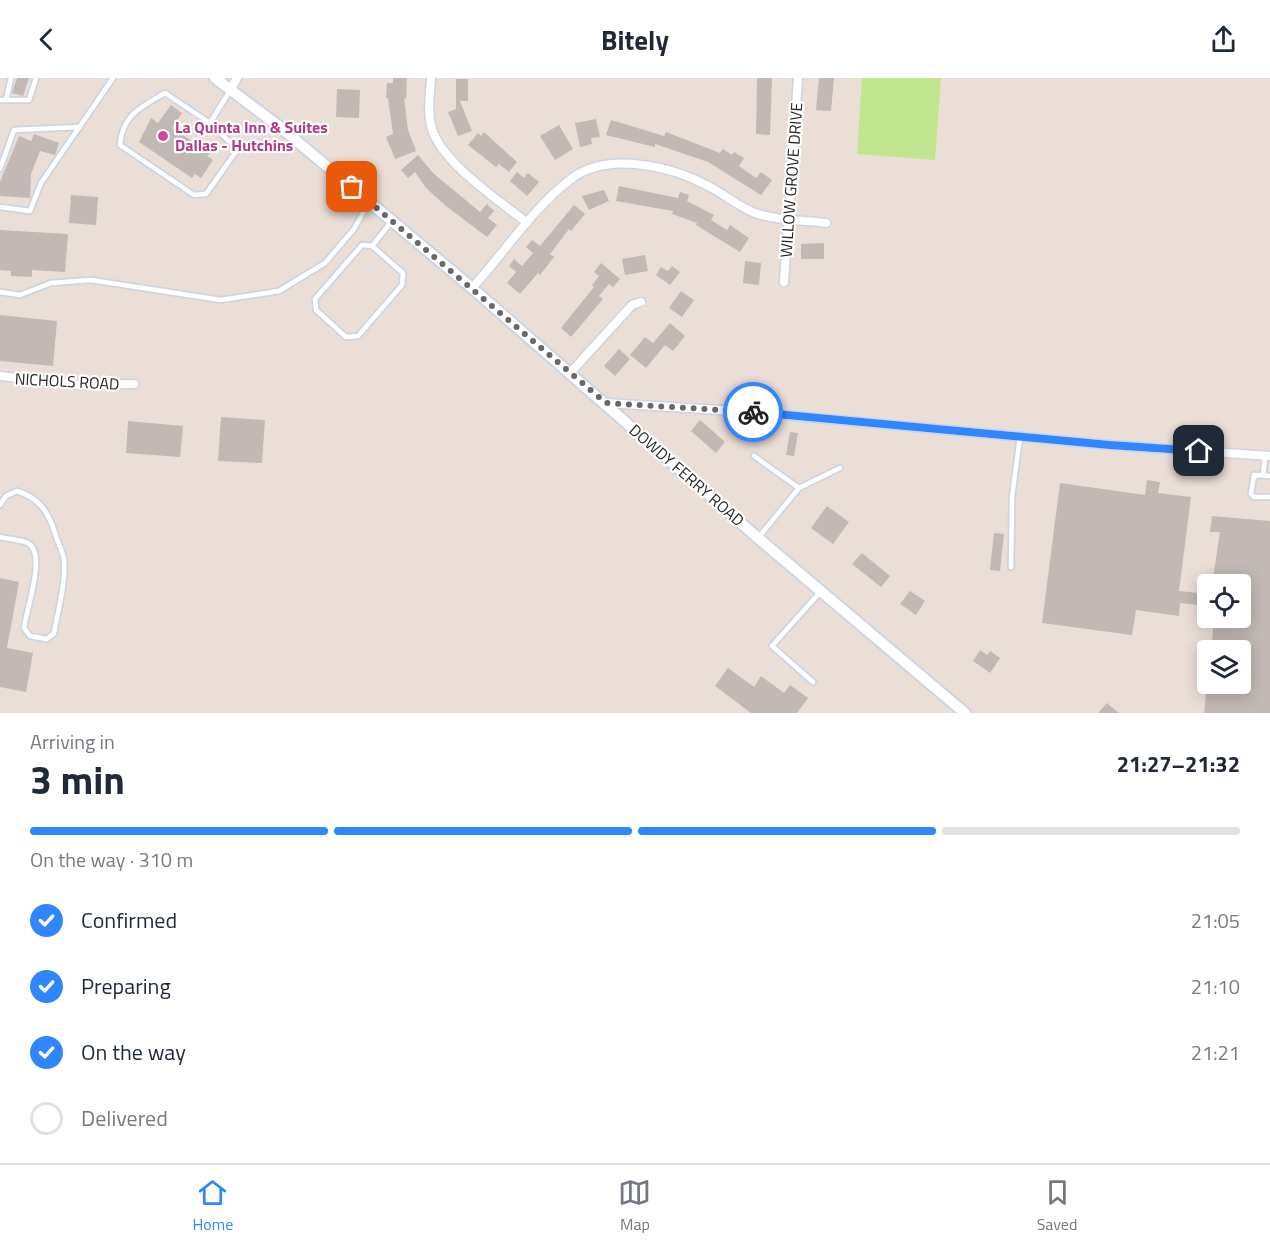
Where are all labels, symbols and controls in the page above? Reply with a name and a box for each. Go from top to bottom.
text: Bitely [601,19,669,60]
icon: back [30,23,63,56]
icon: share [1207,23,1240,56]
street label: WILLOW GROVE DRIVE [774,102,808,258]
place label: La Quinta Inn & Suites Dallas - Hutchins [175,115,328,157]
marker: La Quinta Inn & Suites Dallas - Hutchins [156,129,170,143]
pin [326,161,377,212]
icon: bag [335,170,368,203]
street label: NICHOLS ROAD [14,366,120,396]
courier [723,382,783,442]
icon: bike [737,396,770,429]
street label: DOWDY FERRY ROAD [624,418,750,532]
pin [1173,425,1224,476]
icon: home [1182,434,1215,467]
map controls [1197,574,1251,694]
button: locate [1197,574,1251,628]
button: layers [1197,640,1251,694]
text: Arriving in [30,726,115,757]
text: 21:27–21:32 [1117,747,1240,781]
text: 3 min [30,750,125,809]
text: On the way · 310 m [30,844,193,875]
text: Confirmed [81,903,177,937]
icon: check [30,904,63,937]
text: 21:05 [1191,905,1240,936]
text: Preparing [81,969,171,1003]
icon: check [30,970,63,1003]
text: 21:10 [1191,971,1240,1002]
text: On the way [81,1035,186,1069]
icon: check [30,1036,63,1069]
text: 21:21 [1191,1037,1240,1068]
text: Delivered [81,1101,168,1135]
tab: Home [193,1176,233,1236]
tab: Map [618,1176,651,1236]
tab: Saved [1037,1176,1077,1236]

